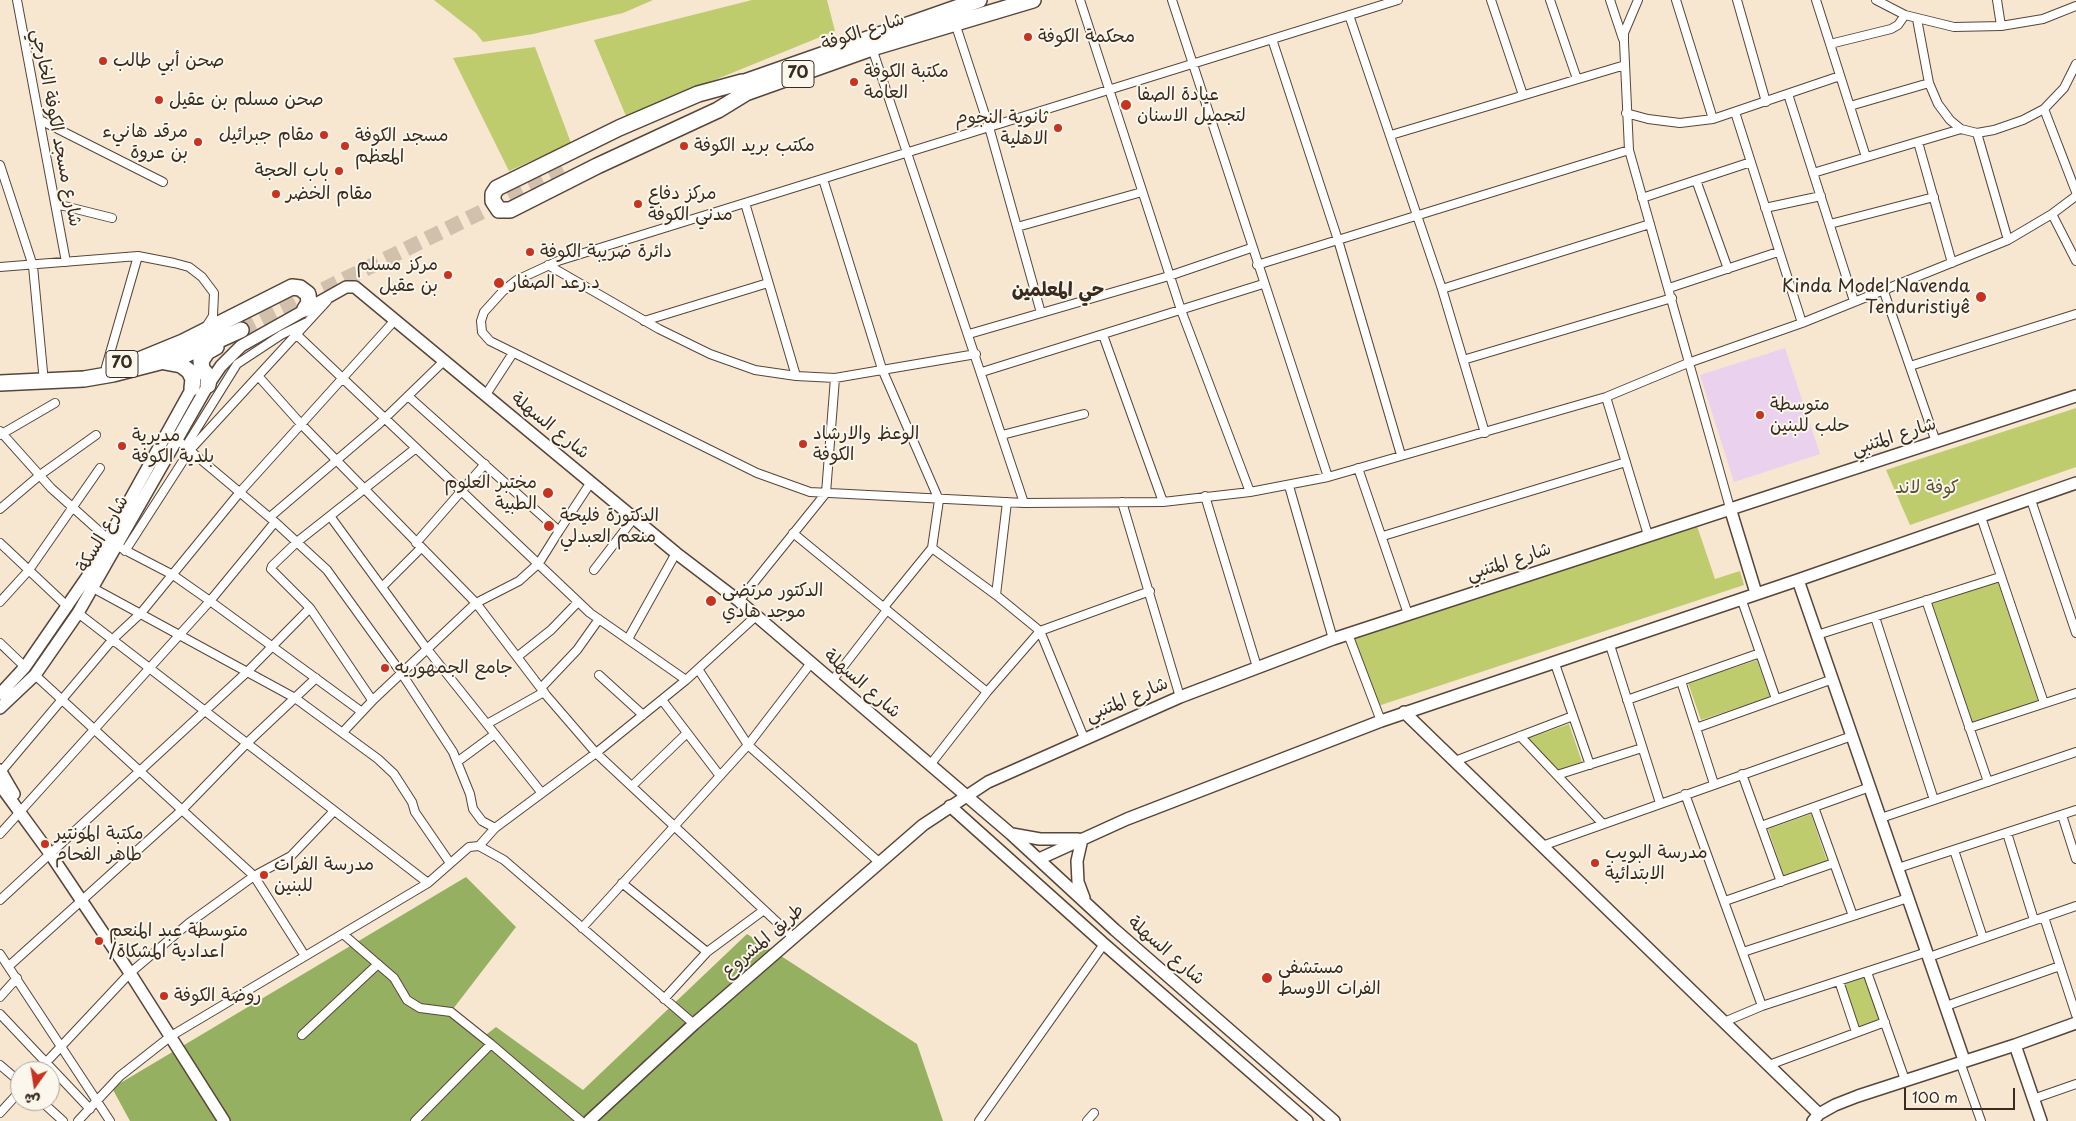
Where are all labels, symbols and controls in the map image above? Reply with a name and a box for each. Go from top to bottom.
street label: شارع الكوفة [819,8,907,56]
place label: محكمة الكوفة [1038,26,1135,48]
street label: شارع مسجد الكوفة الخارجي [26,27,86,229]
marker: محكمة الكوفة [1022,31,1034,43]
place label: صحن أبي طالب [113,50,224,72]
marker: صحن أبي طالب [97,55,109,67]
road number: 70 [782,61,814,88]
place label: مكتبة الكوفة العامة [864,61,949,104]
marker: مكتبة الكوفة العامة [848,76,860,88]
place label: عيادة الصفا لتجميل الاسنان [1137,84,1246,126]
place label: صحن مسلم بن عقيل [169,89,324,111]
marker: صحن مسلم بن عقيل [153,94,165,106]
marker: عيادة الصفا لتجميل الاسنان [1119,98,1133,112]
place label: ثانوية النجوم الاهلية [956,107,1048,150]
place label: مرقد هانيء بن عروة [102,121,188,163]
marker: ثانوية النجوم الاهلية [1052,122,1064,134]
place label: مقام جبرائيل [219,124,314,146]
place label: مسجد الكوفة المعظم [355,125,449,168]
marker: مقام جبرائيل [318,129,330,141]
place label: مكتب بريد الكوفة [694,135,815,157]
marker: مرقد هانيء بن عروة [192,136,204,148]
marker: مسجد الكوفة المعظم [339,140,351,152]
marker: مكتب بريد الكوفة [678,140,690,152]
place label: باب الحجة [255,160,329,182]
marker: باب الحجة [333,165,345,177]
place label: مقام الخضر [286,183,372,205]
place label: مركز دفاع مدني الكوفة [648,183,733,225]
marker: مقام الخضر [270,188,282,200]
marker: مركز دفاع مدني الكوفة [632,198,644,210]
place label: دائرة ضريبة الكوفة [540,241,672,263]
marker: دائرة ضريبة الكوفة [524,246,536,258]
place label: مركز مسلم بن عقيل [357,254,438,296]
marker: مركز مسلم بن عقيل [442,269,454,281]
place label: د.رعد الصفار [510,272,600,294]
marker: د.رعد الصفار [492,276,506,290]
place label: Kinda Model Navenda Tenduristiyê [1782,276,1970,318]
district label: حي المعلمين [1012,280,1104,302]
marker: Kinda Model Navenda Tenduristiyê [1974,290,1988,304]
road number: 70 [106,350,138,378]
street label: شارع السهلة [506,388,594,464]
place label: متوسطة حلب للبنين [1770,394,1850,436]
marker: متوسطة حلب للبنين [1754,409,1766,421]
street label: شارع المتنبي [1849,413,1939,461]
place label: الوعظ والارشاد الكوفة [813,423,919,466]
place label: مديرية بلدية الكوفة [132,425,214,468]
marker: الوعظ والارشاد الكوفة [797,438,809,450]
marker: مديرية بلدية الكوفة [116,440,128,452]
place label: مختبر العلوم الطبية [444,472,537,514]
park label: كوفة لاند [1895,477,1959,499]
marker: مختبر العلوم الطبية [541,486,555,500]
street label: شارع السكة [72,492,134,576]
place label: الدكتورة فليحة منعم العبدلي [560,505,659,548]
marker: الدكتورة فليحة منعم العبدلي [542,519,556,533]
street label: شارع المتنبي [1464,538,1554,586]
place label: الدكتور مرتضى موجد هادي [722,580,823,622]
marker: الدكتور مرتضى موجد هادي [704,594,718,608]
street label: شارع السهلة [819,645,905,723]
place label: جامع الجمهوريه [395,657,513,679]
marker: جامع الجمهوريه [379,662,391,674]
street label: شارع المتنبي [1082,673,1172,727]
place label: مكتبة المونتير طاهر الفحام [55,823,143,866]
marker: مكتبة المونتير طاهر الفحام [39,838,51,850]
place label: مدرسة البويب الابتدائية [1605,842,1708,884]
place label: مدرسة الفرات للبنين [274,854,374,896]
marker: مدرسة البويب الابتدائية [1589,857,1601,869]
marker: مدرسة الفرات للبنين [258,869,270,881]
street label: طريق المشروع [717,899,809,983]
street label: شارع السهلة [1123,912,1209,990]
place label: متوسطة عبد المنعم /اعدادية المشكاة [109,920,248,962]
marker: متوسطة عبد المنعم /اعدادية المشكاة [93,935,105,947]
place label: مستشفى الفرات الاوسط [1278,957,1381,1000]
marker: مستشفى الفرات الاوسط [1260,971,1274,985]
place label: روضة الكوفة [174,985,261,1007]
marker: روضة الكوفة [158,990,170,1002]
north arrow [10,1061,60,1111]
scale bar [1906,1078,2017,1110]
text: 100 m [1912,1085,1958,1108]
text: ش [22,1088,42,1112]

